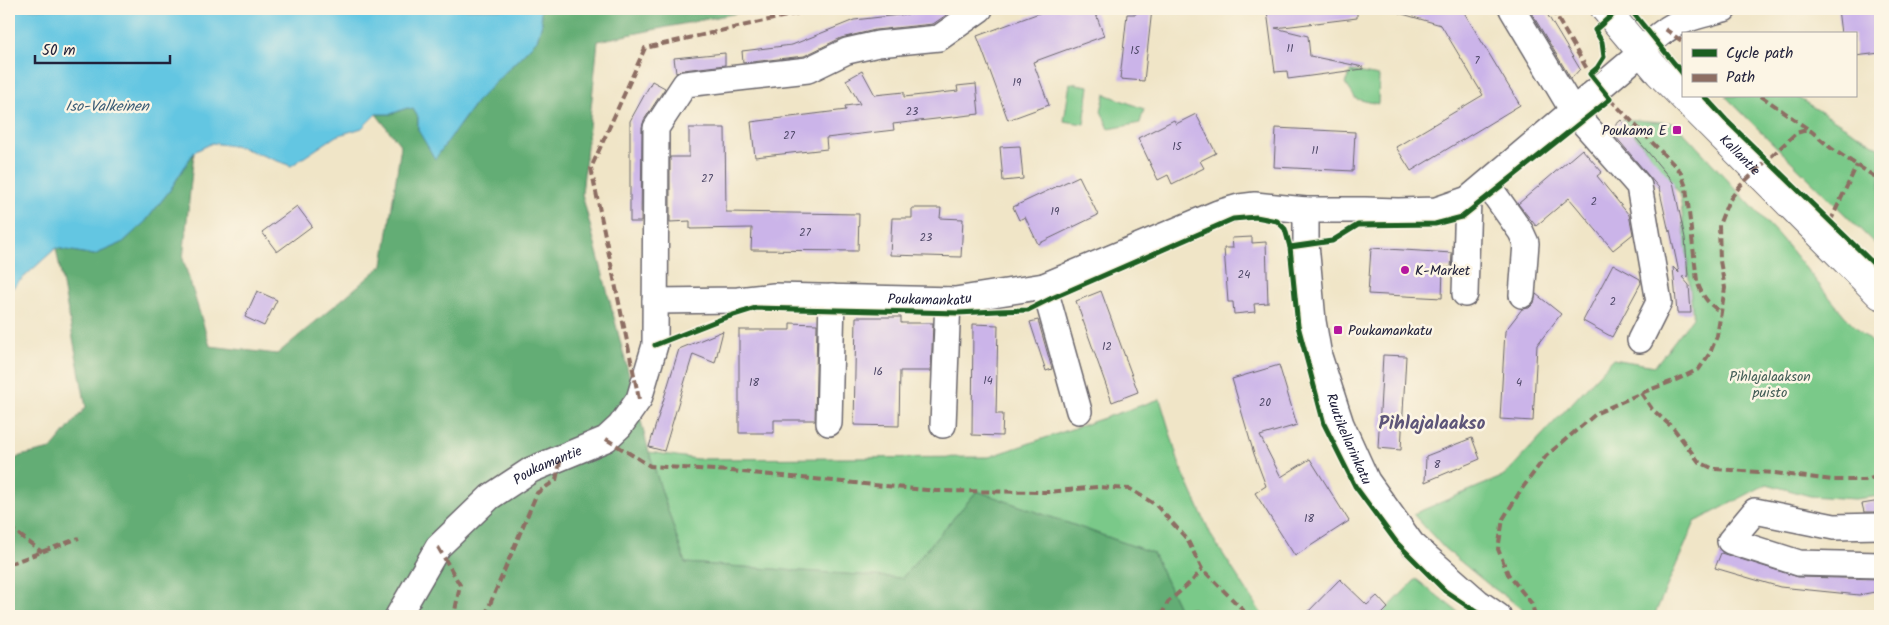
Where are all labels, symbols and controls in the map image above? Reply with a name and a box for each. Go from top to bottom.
scale bar [35,32,170,64]
legend [1682,32,1856,98]
text: 50 m [42,39,76,63]
house number: 11 [1287,40,1293,58]
house number: 15 [1130,42,1141,60]
text: Cycle path [1726,42,1793,66]
house number: 7 [1474,52,1480,70]
text: Path [1726,66,1755,90]
house number: 19 [1013,74,1022,92]
water label: Iso-Valkeinen [65,95,150,119]
house number: 23 [906,103,918,121]
place label: Poukama E [1602,120,1668,142]
marker: Poukama E [1671,124,1683,136]
house number: 27 [783,127,796,145]
street label: Kallantie [1714,130,1766,182]
house number: 15 [1172,138,1183,156]
house number: 11 [1312,142,1318,160]
house number: 27 [701,170,714,188]
house number: 2 [1591,193,1597,211]
house number: 19 [1051,203,1060,221]
house number: 27 [799,224,812,242]
house number: 23 [920,229,932,247]
place label: K-Market [1415,260,1471,282]
marker: K-Market [1399,264,1411,276]
house number: 24 [1238,266,1250,284]
street label: Poukamankatu [887,287,974,312]
house number: 2 [1610,293,1616,311]
place label: Poukamankatu [1348,320,1433,342]
marker: Poukamankatu [1332,324,1344,336]
house number: 12 [1102,338,1112,356]
house number: 16 [873,363,883,381]
park label: Pihlajalaakson puisto [1729,366,1811,404]
house number: 14 [983,372,993,390]
house number: 18 [749,374,759,392]
house number: 4 [1516,374,1522,392]
street label: Ruutikellarinkatu [1320,390,1377,489]
house number: 20 [1259,394,1271,412]
district label: Pihlajalaakso [1379,409,1486,439]
street label: Poukamantie [509,440,586,491]
house number: 8 [1434,456,1441,474]
house number: 18 [1304,510,1314,528]

